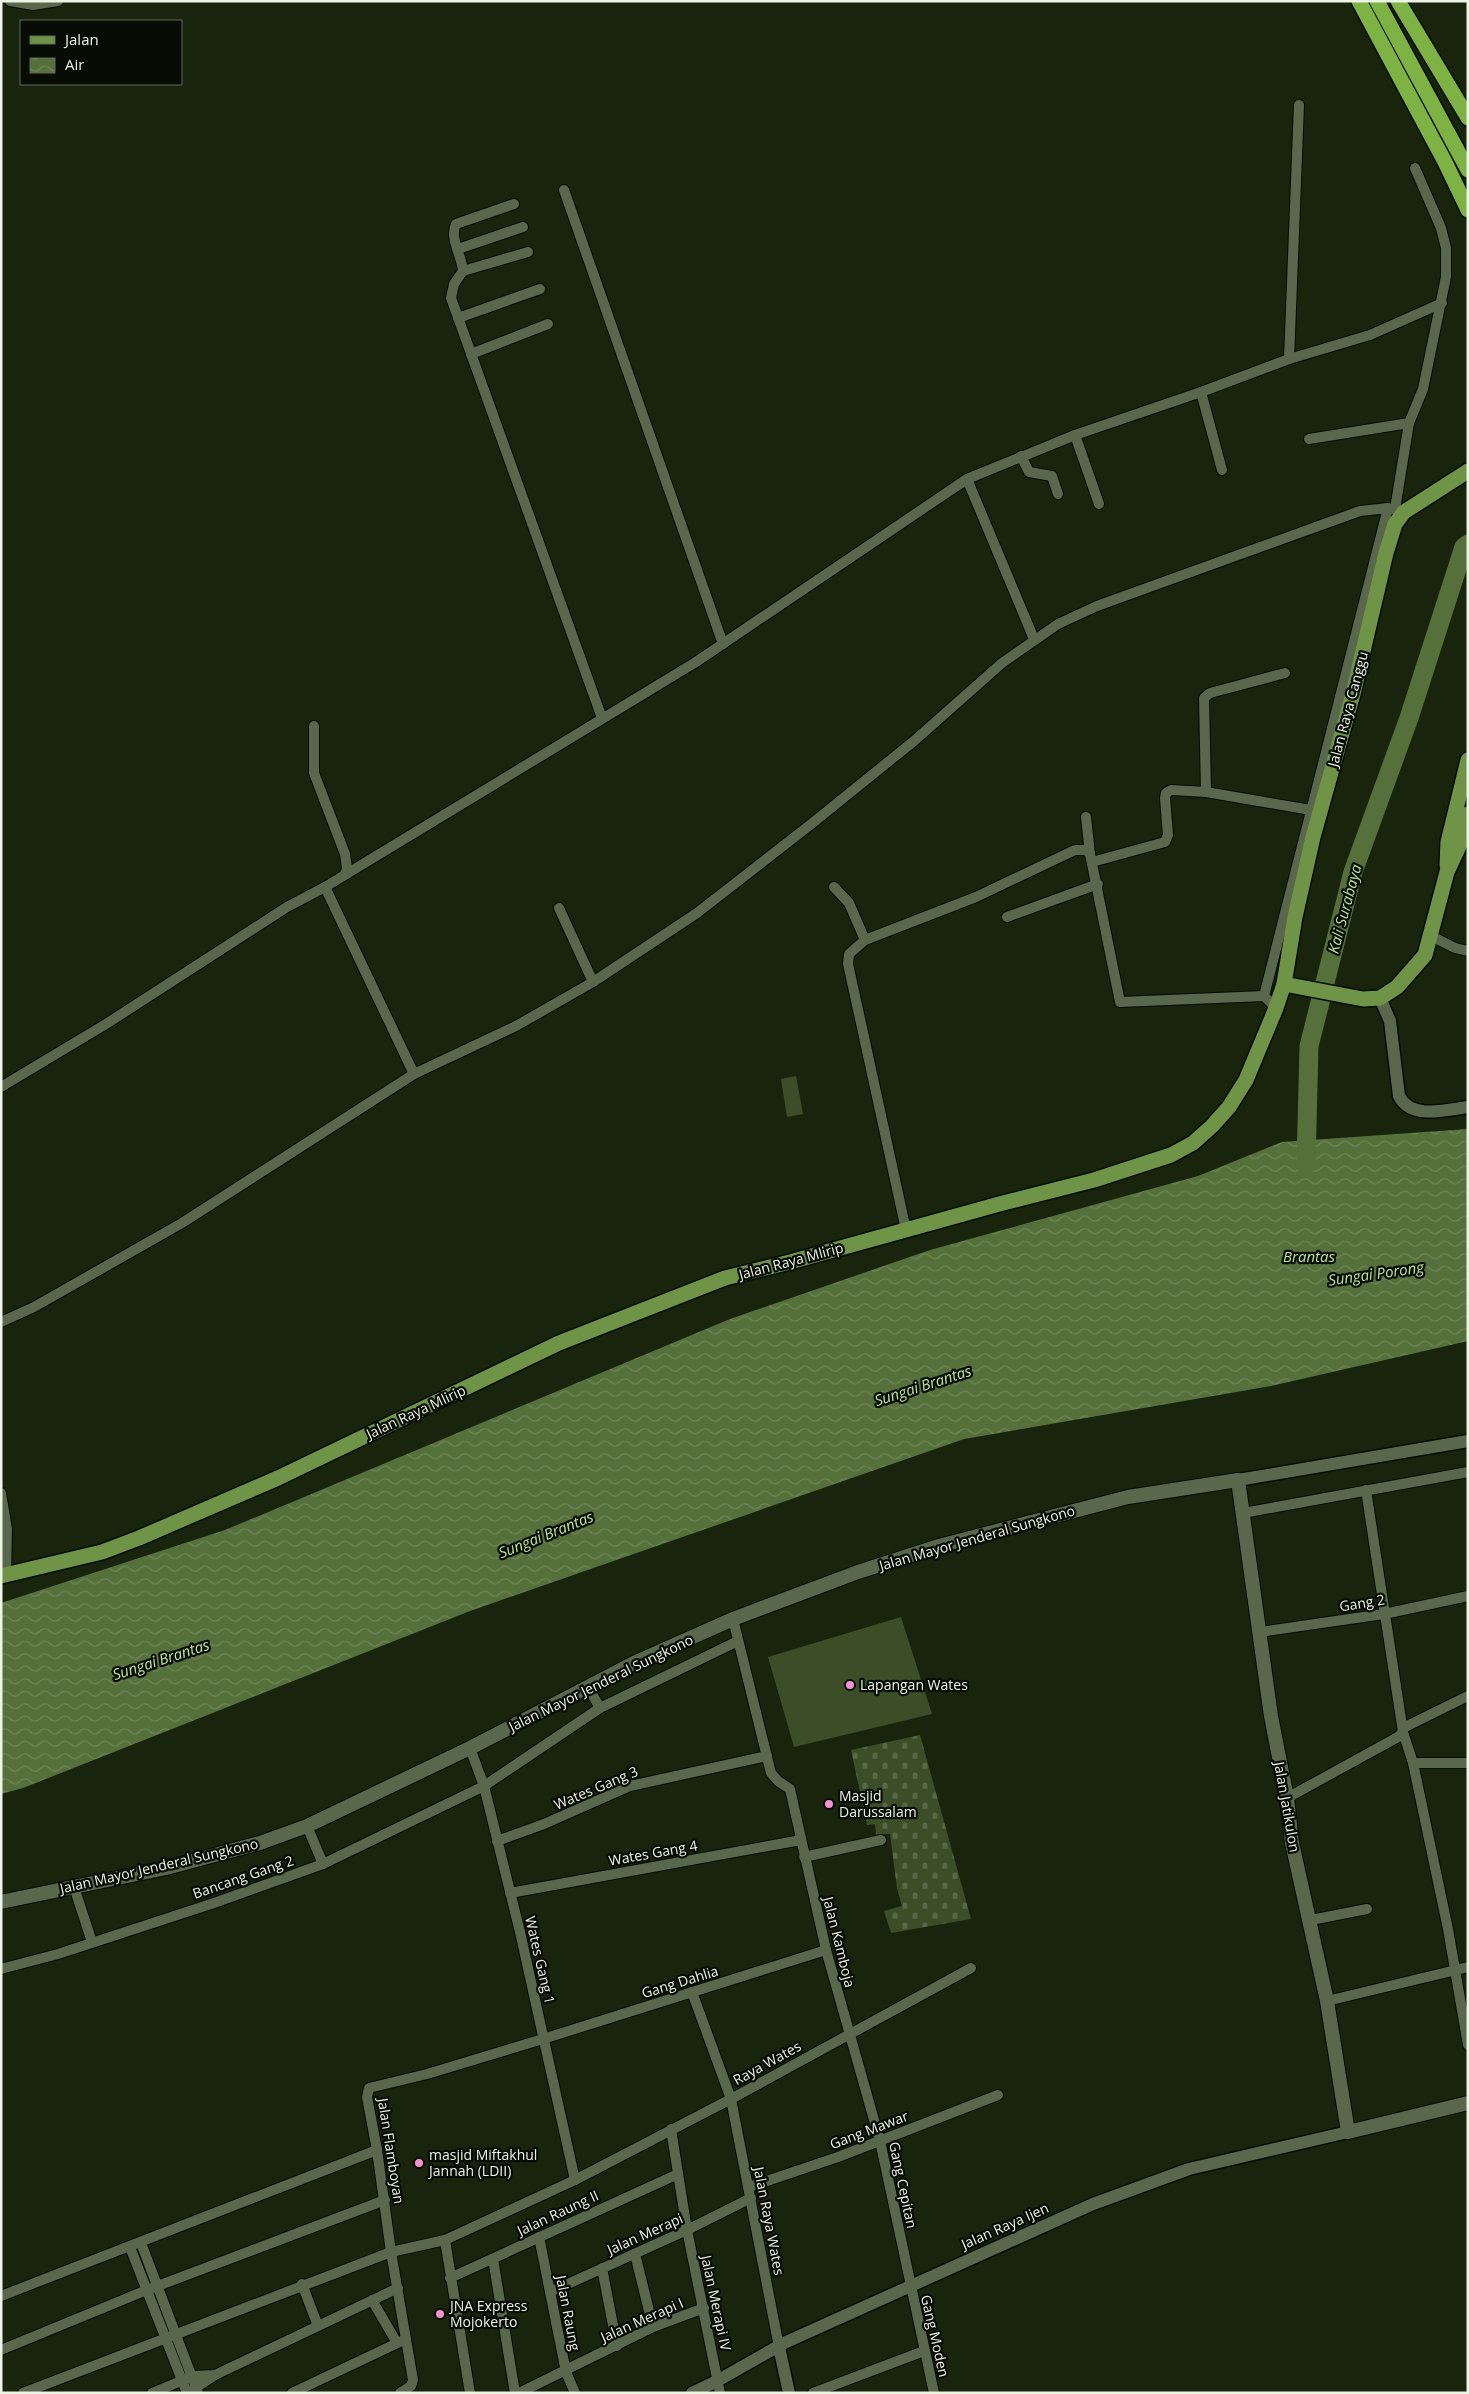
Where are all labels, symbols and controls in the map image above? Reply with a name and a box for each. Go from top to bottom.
legend [20,20,182,85]
text: Jalan [63,29,99,49]
text: Air [65,54,84,74]
street label: Jalan Raya Canggu [1322,649,1372,771]
water label: Kali Surabaya [1323,861,1366,956]
street label: Jalan Raya Mlirip [735,1237,845,1284]
water label: Brantas [1283,1246,1335,1266]
water label: Sungai Porong [1327,1256,1426,1290]
water label: Sungai Brantas [872,1360,974,1410]
street label: Jalan Raya Mlirip [361,1380,468,1444]
street label: Jalan Mayor Jenderal Sungkono [875,1500,1077,1575]
water label: Sungai Brantas [495,1506,597,1562]
street label: Gang 2 [1338,1590,1386,1615]
street label: Jalan Mayor Jenderal Sungkono [504,1630,696,1736]
water label: Sungai Brantas [110,1634,212,1684]
place label: Lapangan Wates [860,1675,968,1694]
marker: Lapangan Wates [844,1679,856,1691]
street label: Jalan Jatikulon [1270,1758,1305,1854]
street label: Wates Gang 3 [551,1761,641,1814]
place label: Masjid Darussalam [839,1786,917,1821]
marker: Masjid Darussalam [823,1798,835,1810]
street label: Jalan Mayor Jenderal Sungkono [56,1833,260,1898]
street label: Wates Gang 4 [607,1835,699,1870]
street label: Bancang Gang 2 [190,1850,296,1903]
street label: Jalan Kamboja [819,1893,860,1989]
street label: Wates Gang 1 [521,1914,560,2006]
street label: Gang Dahlia [639,1961,720,2002]
street label: Raya Wates [729,2036,804,2089]
street label: Jalan Flamboyan [373,2095,409,2205]
street label: Gang Mawar [827,2106,911,2153]
street label: Gang Cepitan [885,2140,922,2230]
place label: masjid Miftakhul Jannah (LDII) [427,2145,537,2180]
marker: masjid Miftakhul Jannah (LDII) [413,2157,425,2169]
street label: Jalan Raya Wates [749,2163,789,2277]
street label: Jalan Raung II [512,2185,602,2241]
street label: Jalan Raya Ijen [956,2198,1052,2254]
street label: Jalan Merapi [602,2208,686,2260]
street label: Jalan Merapi IV [697,2252,736,2353]
street label: Jalan Raung [552,2272,585,2353]
street label: Jalan Merapi I [596,2293,686,2347]
street label: Gang Moden [917,2293,954,2379]
place label: JNA Express Mojokerto [448,2296,528,2331]
marker: JNA Express Mojokerto [434,2308,446,2320]

